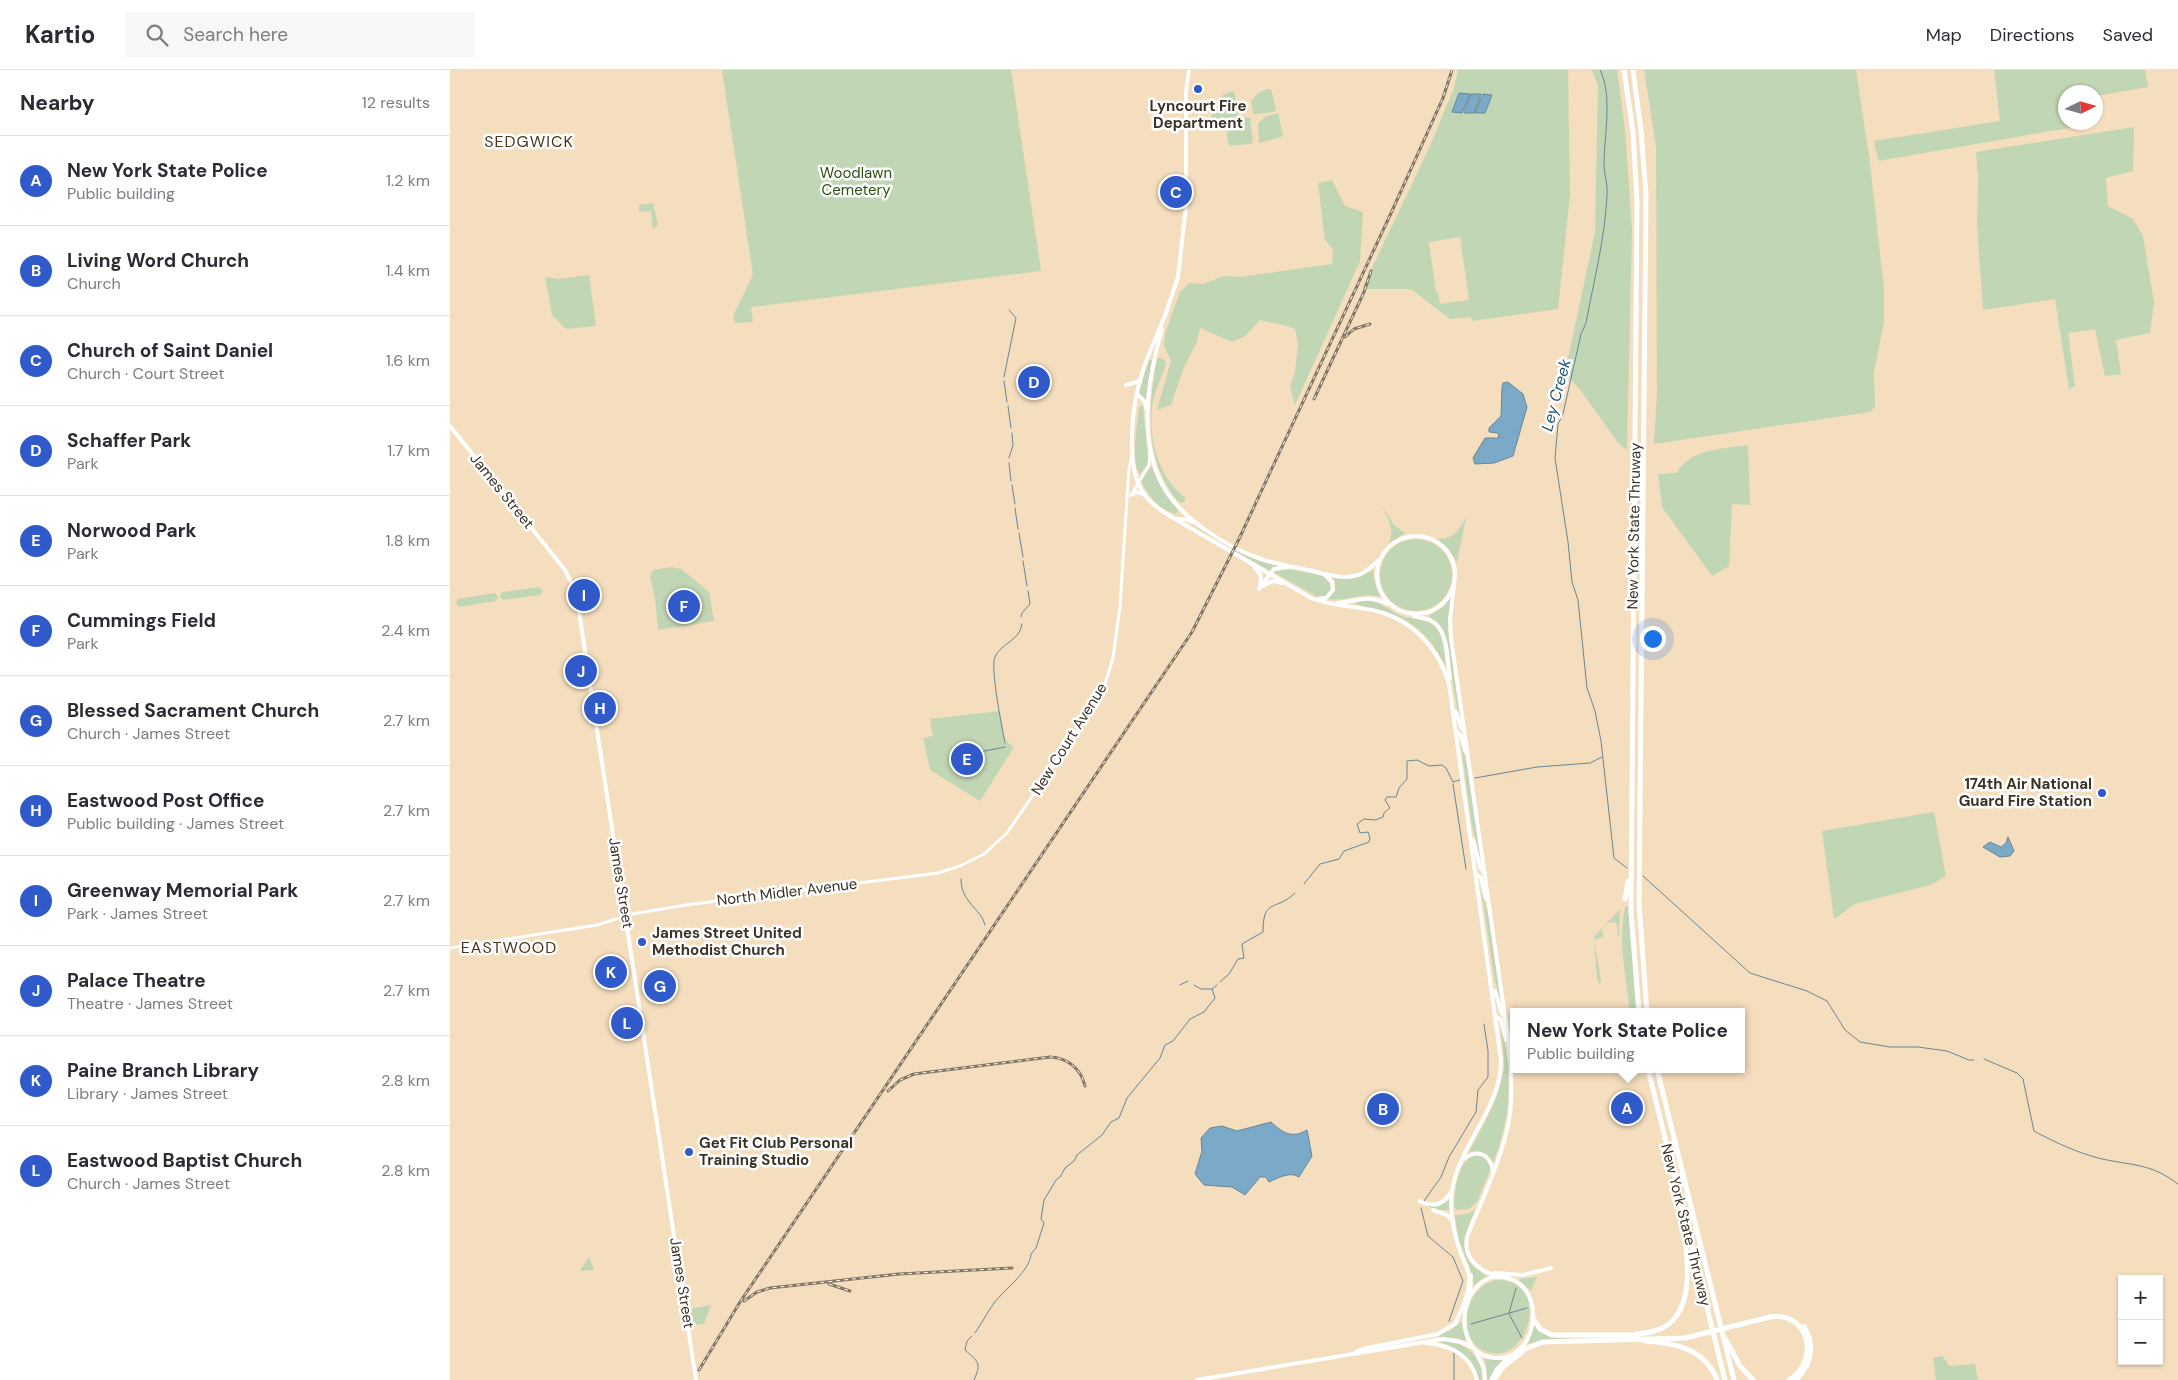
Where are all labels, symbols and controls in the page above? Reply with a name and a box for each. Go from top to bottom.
search box [125,12,475,57]
text: Kartio [25,19,95,50]
icon: search [143,21,171,49]
text: Search here [183,22,288,47]
text: Map [1926,23,1962,47]
text: Directions [1990,23,2075,47]
text: Saved [2103,23,2153,47]
marker: Lyncourt Fire Department [1192,83,1204,95]
north arrow [2058,85,2103,130]
text: Nearby [20,89,94,117]
text: 12 results [362,92,430,113]
place label: Lyncourt Fire Department [1150,96,1246,133]
district label: SEDGWICK [484,131,574,152]
text: New York State Police [67,158,268,183]
park label: Woodlawn Cemetery [820,163,892,200]
text: A [30,170,42,191]
text: 1.2 km [386,170,430,191]
pin: C [1160,173,1192,211]
text: Public building [67,183,175,204]
text: Living Word Church [67,248,249,273]
text: B [31,260,41,281]
text: 1.4 km [386,260,430,281]
text: Church [67,273,121,294]
text: Church of Saint Daniel [67,338,273,363]
text: C [30,350,42,371]
text: 1.6 km [386,350,430,371]
water label: Ley Creek [1536,356,1576,433]
text: Church · Court Street [67,363,224,384]
pin: D [1018,363,1050,401]
text: Schaffer Park [67,428,191,453]
text: D [30,440,42,461]
text: 1.7 km [387,440,430,461]
street label: New York State Thruway [1623,442,1645,610]
street label: James Street [465,449,539,533]
text: Park [67,453,99,474]
text: Norwood Park [67,518,196,543]
text: E [31,530,41,551]
text: 1.8 km [386,530,430,551]
text: Park [67,543,99,564]
pin: I [568,576,600,614]
pin: F [668,587,700,625]
text: Cummings Field [67,608,216,633]
text: F [32,620,40,641]
text: 2.4 km [381,620,430,641]
your location [1640,626,1666,652]
text: Park [67,633,99,654]
pin: J [565,652,597,690]
street label: New Court Avenue [1026,679,1112,799]
pin: H [584,689,616,727]
text: Blessed Sacrament Church [67,698,319,723]
text: G [30,710,42,731]
text: 2.7 km [383,710,430,731]
text: Church · James Street [67,723,230,744]
pin: E [951,740,983,778]
place label: 174th Air National Guard Fire Station [1959,774,2092,811]
marker: 174th Air National Guard Fire Station [2096,787,2108,799]
text: Eastwood Post Office [67,788,264,813]
text: H [30,800,42,821]
text: 2.7 km [383,800,430,821]
text: Public building · James Street [67,813,284,834]
street label: James Street [604,836,638,930]
street label: North Midler Avenue [716,873,858,911]
text: Greenway Memorial Park [67,878,298,903]
text: I [34,890,38,911]
text: 2.7 km [383,890,430,911]
text: Park · James Street [67,903,208,924]
place label: James Street United Methodist Church [652,923,802,960]
marker: James Street United Methodist Church [636,936,648,948]
district label: EASTWOOD [461,937,557,958]
pin: K [595,953,627,991]
pin: G [644,967,676,1005]
text: Palace Theatre [67,968,206,993]
text: J [32,980,40,1001]
text: 2.7 km [383,980,430,1001]
text: Theatre · James Street [67,993,233,1014]
pin: L [611,1004,643,1042]
popup [1510,1008,1745,1073]
text: New York State Police [1527,1018,1728,1043]
text: Public building [1527,1043,1635,1064]
text: Paine Branch Library [67,1058,259,1083]
text: K [31,1070,41,1091]
text: 2.8 km [381,1070,430,1091]
text: Library · James Street [67,1083,228,1104]
pin: A [1611,1089,1643,1127]
pin: B [1367,1090,1399,1128]
place label: Get Fit Club Personal Training Studio [699,1133,853,1170]
street label: New York State Thruway [1656,1142,1716,1309]
marker: Get Fit Club Personal Training Studio [683,1146,695,1158]
text: Eastwood Baptist Church [67,1148,302,1173]
text: L [32,1160,40,1181]
text: 2.8 km [381,1160,430,1181]
text: Church · James Street [67,1173,230,1194]
street label: James Street [665,1236,699,1330]
map controls [2118,1275,2163,1365]
button: + [2118,1275,2163,1320]
button: − [2118,1320,2163,1365]

